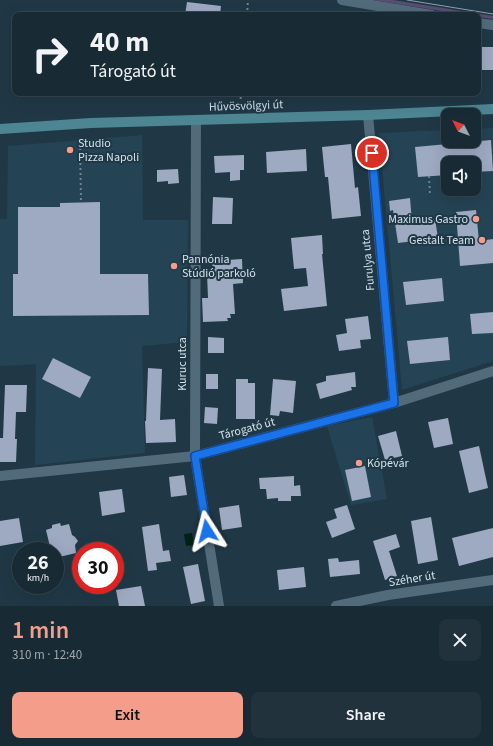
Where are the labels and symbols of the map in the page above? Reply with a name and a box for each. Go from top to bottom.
street label: Hűvösvölgyi út [209,96,283,116]
north arrow [441,108,481,148]
place label: Studio Pizza Napoli [78,135,139,166]
pin [355,136,389,170]
marker: Studio Pizza Napoli [65,145,75,155]
place label: Maximus Gastro [388,211,468,228]
marker: Maximus Gastro [471,214,481,224]
street label: Furulya utca [357,229,379,291]
place label: Gestalt Team [409,232,474,249]
marker: Gestalt Team [477,235,487,245]
place label: Pannónia Stúdió parkoló [182,251,256,282]
marker: Pannónia Stúdió parkoló [169,261,179,271]
street label: Kuruc utca [174,337,191,391]
street label: Tárogató út [217,413,277,445]
place label: Kópévár [367,455,409,472]
marker: Kópévár [354,458,364,468]
position arrow [186,510,228,552]
speed limit sign: 30 [72,542,124,594]
street label: Széher út [387,567,437,591]

